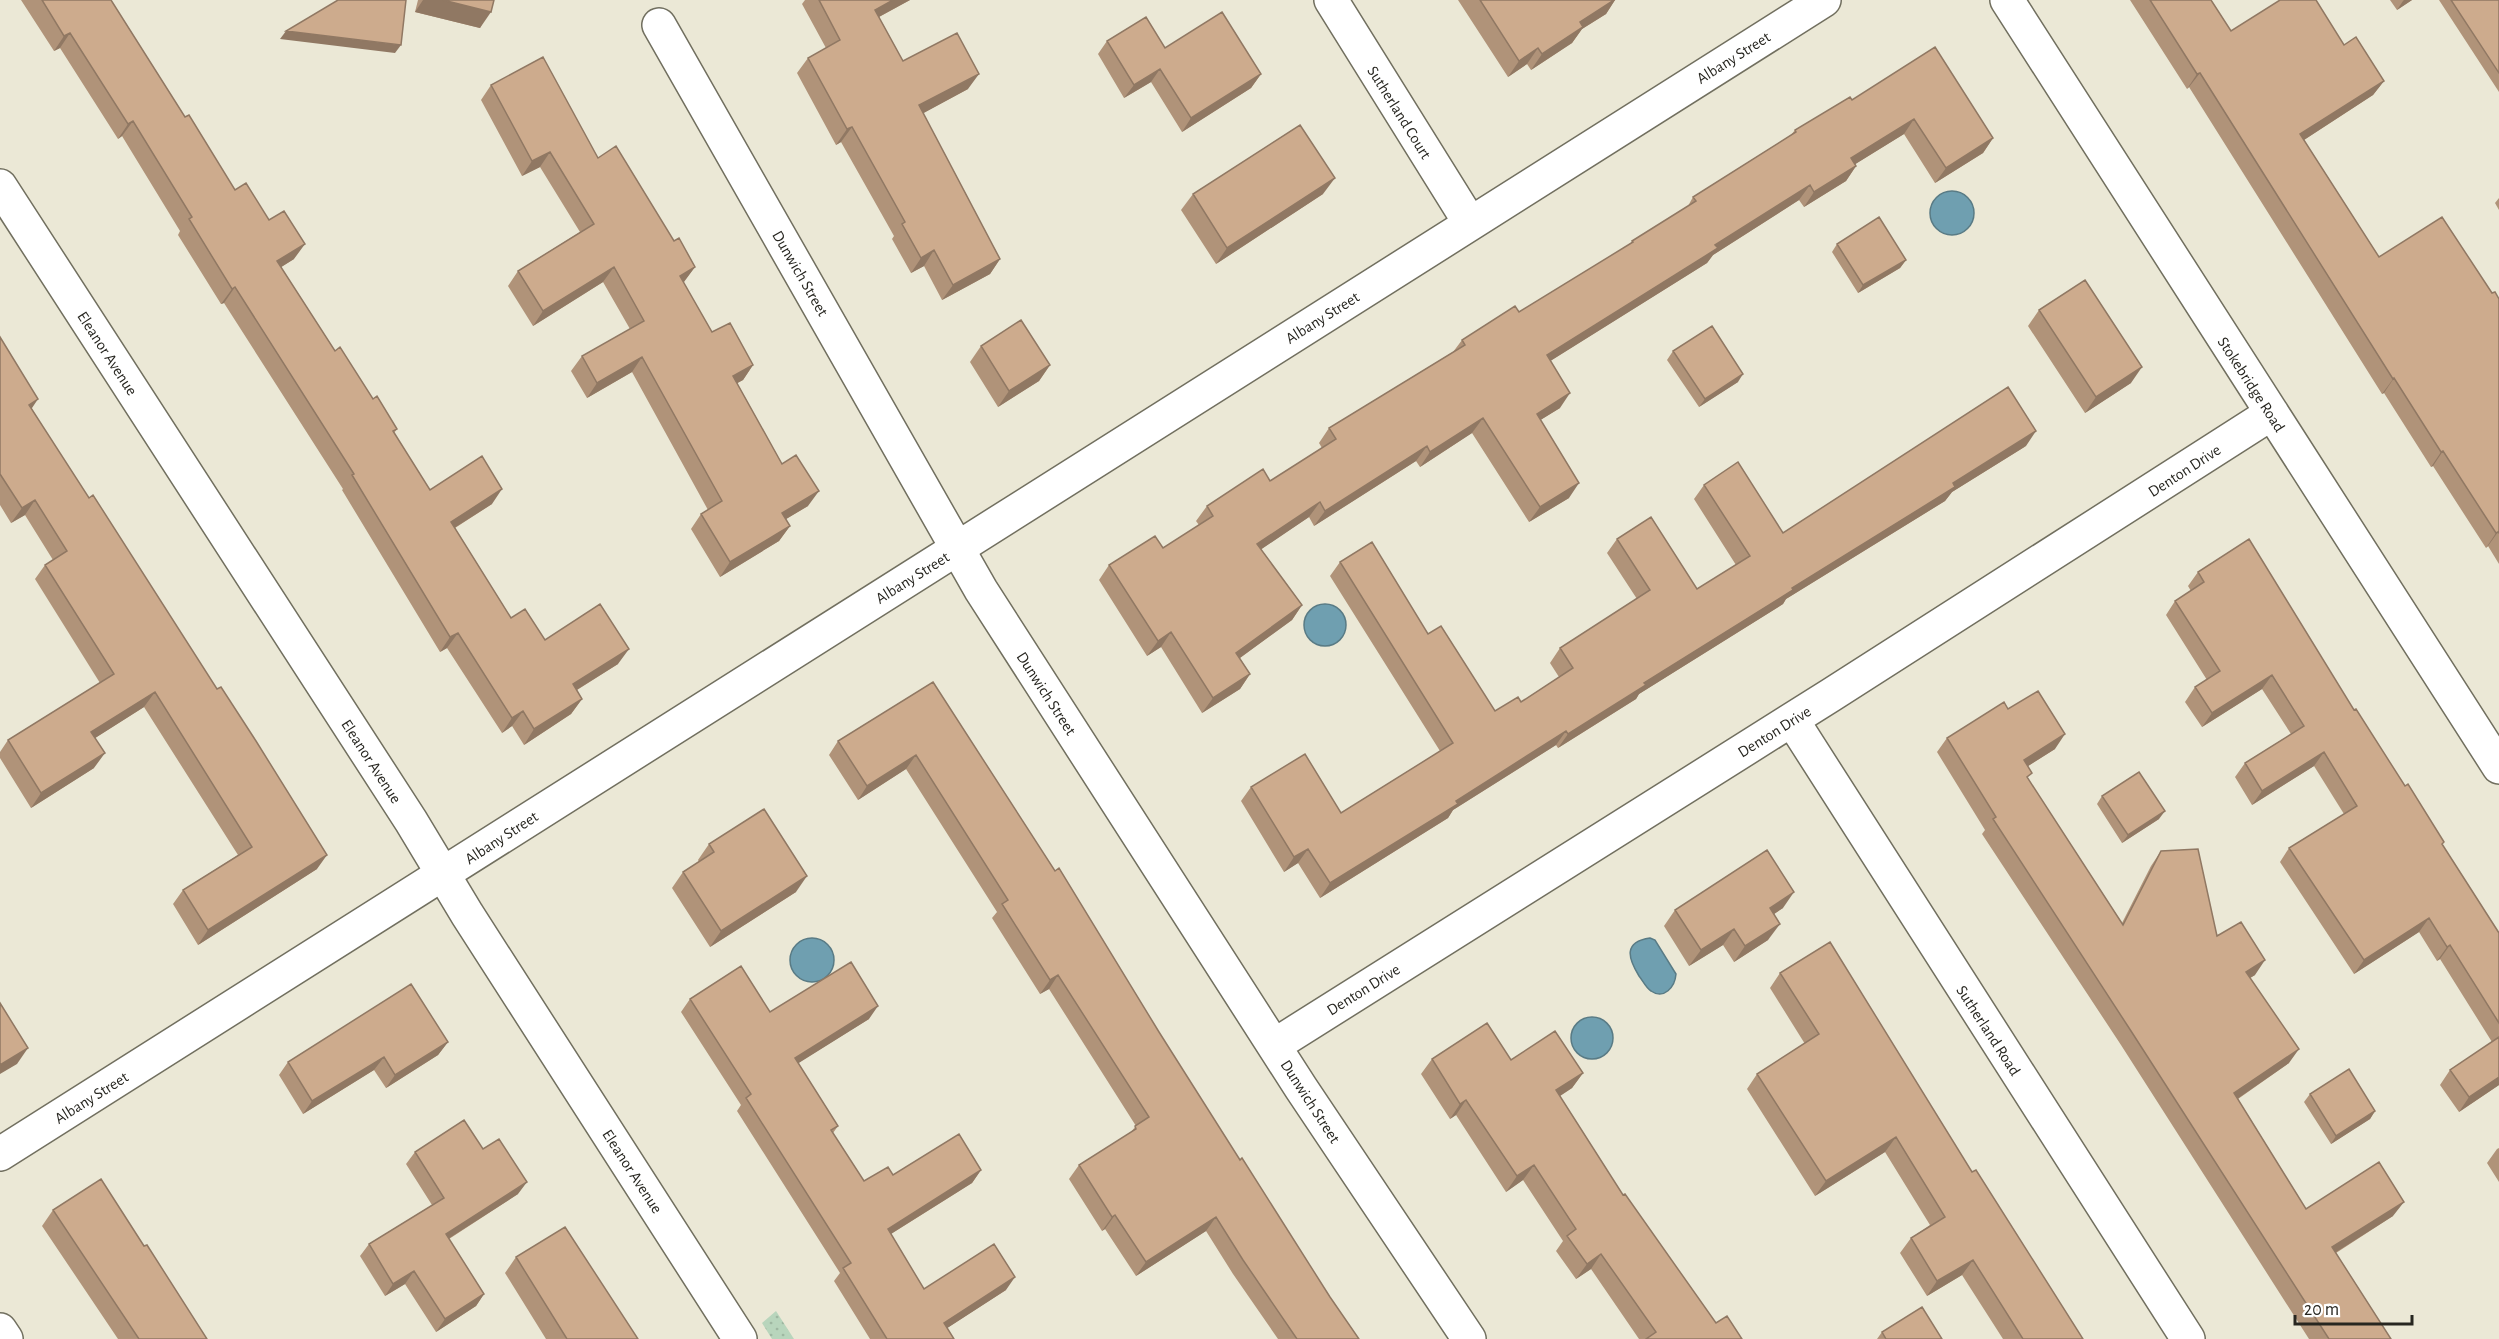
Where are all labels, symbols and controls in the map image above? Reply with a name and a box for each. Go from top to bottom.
street label: Albany Street [1694,29,1774,88]
street label: Sutherland Court [1364,63,1434,162]
street label: Dunwich Street [769,228,831,319]
street label: Albany Street [1283,289,1363,348]
street label: Eleanor Avenue [74,309,140,398]
street label: Stokebridge Road [2215,334,2288,435]
street label: Denton Drive [2145,442,2224,500]
street label: Albany Street [873,549,953,608]
street label: Dunwich Street [1013,649,1079,738]
street label: Denton Drive [1735,703,1814,761]
street label: Eleanor Avenue [338,717,404,806]
street label: Albany Street [462,808,542,868]
street label: Denton Drive [1324,961,1403,1019]
street label: Sutherland Road [1953,983,2023,1078]
street label: Dunwich Street [1277,1057,1343,1146]
street label: Albany Street [52,1069,132,1128]
street label: Eleanor Avenue [599,1127,665,1216]
scale bar [2295,1288,2412,1326]
text: 20 m [2304,1301,2339,1319]

